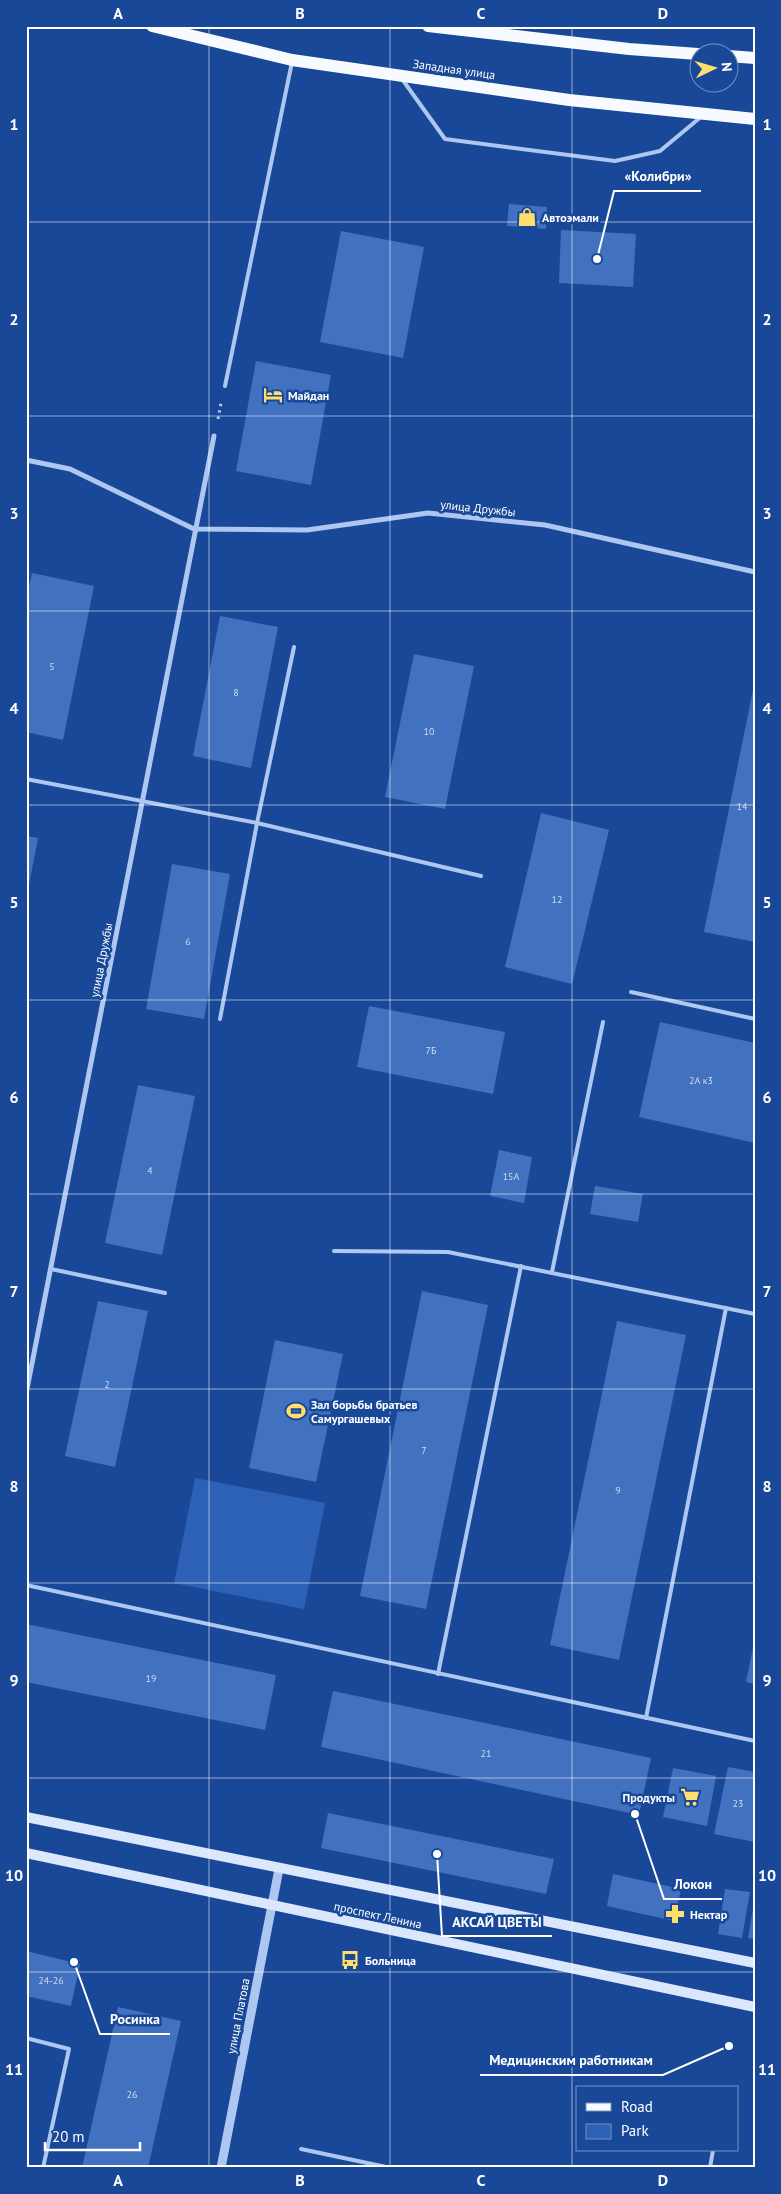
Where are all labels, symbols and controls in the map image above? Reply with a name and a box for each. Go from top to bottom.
text: A [113,3,123,23]
text: B [295,3,305,23]
text: C [477,3,486,23]
text: D [658,3,668,23]
north arrow [688,42,738,92]
street label: Западная улица [412,56,496,82]
text: N [718,61,736,72]
text: 1 [9,114,19,134]
text: 1 [762,114,772,134]
callout: «Колибри» [614,162,701,191]
text: «Колибри» [625,167,692,185]
shop icon: Автоэмали [516,206,538,228]
place label: Автоэмали [542,210,599,225]
text: 2 [9,309,19,329]
text: 2 [762,309,772,329]
hotel icon: Майдан [262,384,284,406]
place label: Майдан [288,388,329,403]
street label: улица Дружбы [440,497,516,519]
text: 3 [9,503,19,523]
text: 3 [762,503,772,523]
house number: 5 [49,660,55,673]
house number: 8 [233,686,239,699]
text: 4 [9,698,19,718]
text: 4 [762,698,772,718]
house number: 10 [424,725,435,738]
house number: 14 [737,800,748,813]
text: 5 [9,892,19,912]
text: 5 [762,892,772,912]
house number: 12 [552,893,562,906]
street label: улица Дружбы [86,921,116,999]
house number: 6 [185,935,191,948]
house number: 7Б [426,1044,437,1057]
house number: 2А к3 [689,1074,713,1087]
text: 6 [9,1087,19,1107]
text: 6 [762,1087,772,1107]
house number: 4 [147,1164,153,1177]
house number: 15А [503,1170,520,1183]
text: 7 [9,1281,19,1301]
text: 7 [762,1281,772,1301]
house number: 2 [104,1378,110,1391]
place label: Зал борьбы братьев Самургашевых [311,1397,418,1426]
sports icon: Зал борьбы братьев Самургашевых [285,1400,307,1422]
house number: 7 [421,1444,427,1457]
text: 8 [9,1476,19,1496]
text: 8 [762,1476,772,1496]
house number: 9 [615,1484,621,1497]
text: 9 [9,1670,19,1690]
text: 9 [762,1670,772,1690]
house number: 19 [146,1672,156,1685]
house number: 21 [481,1747,491,1760]
supermarket icon: Продукты [679,1786,701,1808]
place label: Продукты [623,1790,675,1805]
house number: 23 [733,1797,743,1810]
text: 10 [5,1865,23,1885]
text: 10 [758,1865,776,1885]
callout: Локон [664,1870,722,1899]
text: Локон [673,1875,712,1893]
street label: проспект Ленина [333,1898,423,1932]
pharmacy icon: Нектар [664,1903,686,1925]
callout: АКСАЙ ЦВЕТЫ [442,1907,552,1936]
place label: Нектар [690,1907,728,1922]
text: АКСАЙ ЦВЕТЫ [452,1913,542,1931]
bus stop icon: Больница [339,1949,361,1971]
place label: Больница [365,1953,416,1968]
house number: 24-26 [38,1974,64,1987]
street label: улица Платова [223,1977,253,2055]
callout: Росинка [100,2005,170,2034]
text: Росинка [110,2010,160,2028]
callout: Медицинским работникам [480,2046,663,2075]
text: Медицинским работникам [489,2051,653,2069]
text: 11 [5,2059,23,2079]
text: 11 [758,2059,776,2079]
legend [576,2086,738,2152]
house number: 26 [127,2088,137,2101]
text: Road [621,2097,653,2116]
scale bar [45,2119,140,2151]
text: Park [621,2121,649,2140]
text: 20 m [52,2127,85,2146]
text: A [113,2170,123,2190]
text: B [295,2170,305,2190]
text: C [477,2170,486,2190]
text: D [658,2170,668,2190]

